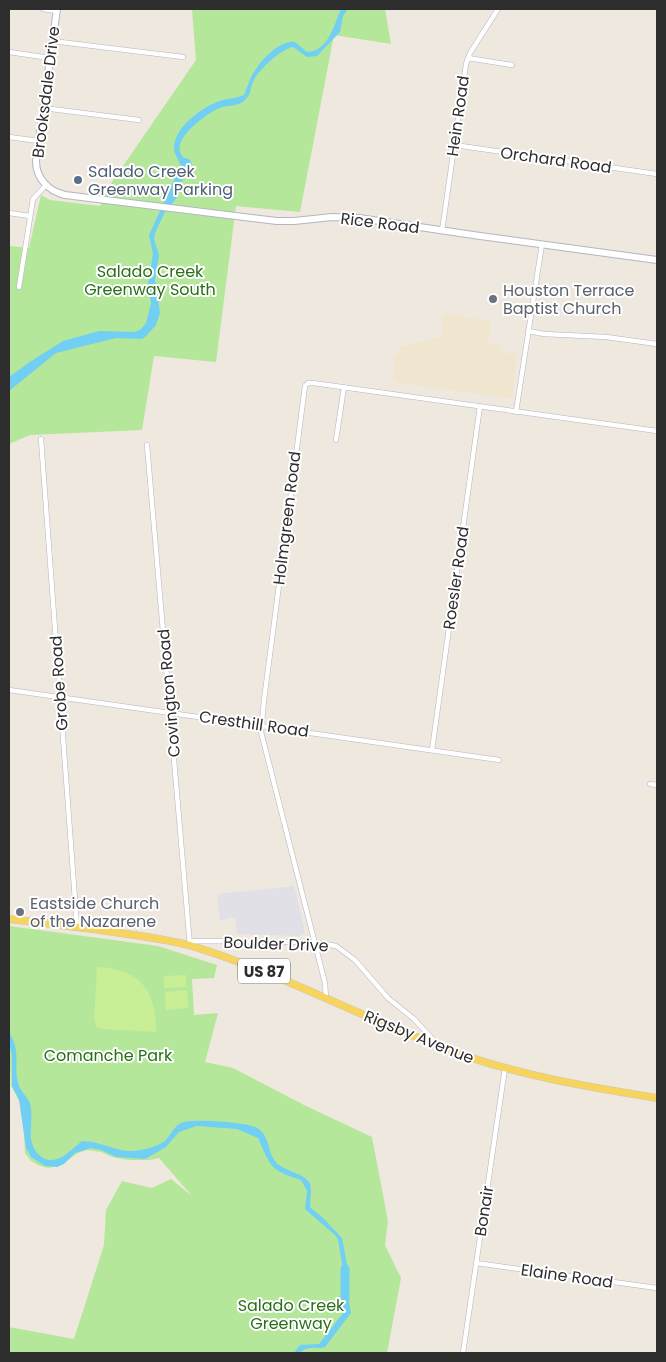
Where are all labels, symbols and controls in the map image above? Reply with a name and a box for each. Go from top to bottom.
street label: Brooksdale Drive [26,25,66,159]
street label: Hein Road [441,74,475,158]
street label: Orchard Road [499,141,613,179]
place label: Salado Creek Greenway Parking [88,160,233,201]
marker: Salado Creek Greenway Parking [72,174,84,186]
street label: Rice Road [339,207,421,239]
park label: Salado Creek Greenway South [84,260,216,301]
place label: Houston Terrace Baptist Church [503,279,635,320]
marker: Houston Terrace Baptist Church [487,293,499,305]
street label: Holmgreen Road [267,450,307,586]
street label: Roesler Road [437,525,475,631]
street label: Covington Road [152,628,186,758]
street label: Grobe Road [44,635,74,731]
street label: Cresthill Road [198,705,310,743]
place label: Eastside Church of the Nazarene [30,892,159,933]
marker: Eastside Church of the Nazarene [14,906,26,918]
street label: Boulder Drive [223,931,329,957]
road number: US 87 [238,958,290,984]
street label: Rigsby Avenue [360,1004,478,1070]
park label: Comanche Park [44,1044,173,1067]
street label: Bonair [469,1184,499,1238]
street label: Elaine Road [519,1258,615,1294]
park label: Salado Creek Greenway [238,1294,345,1335]

